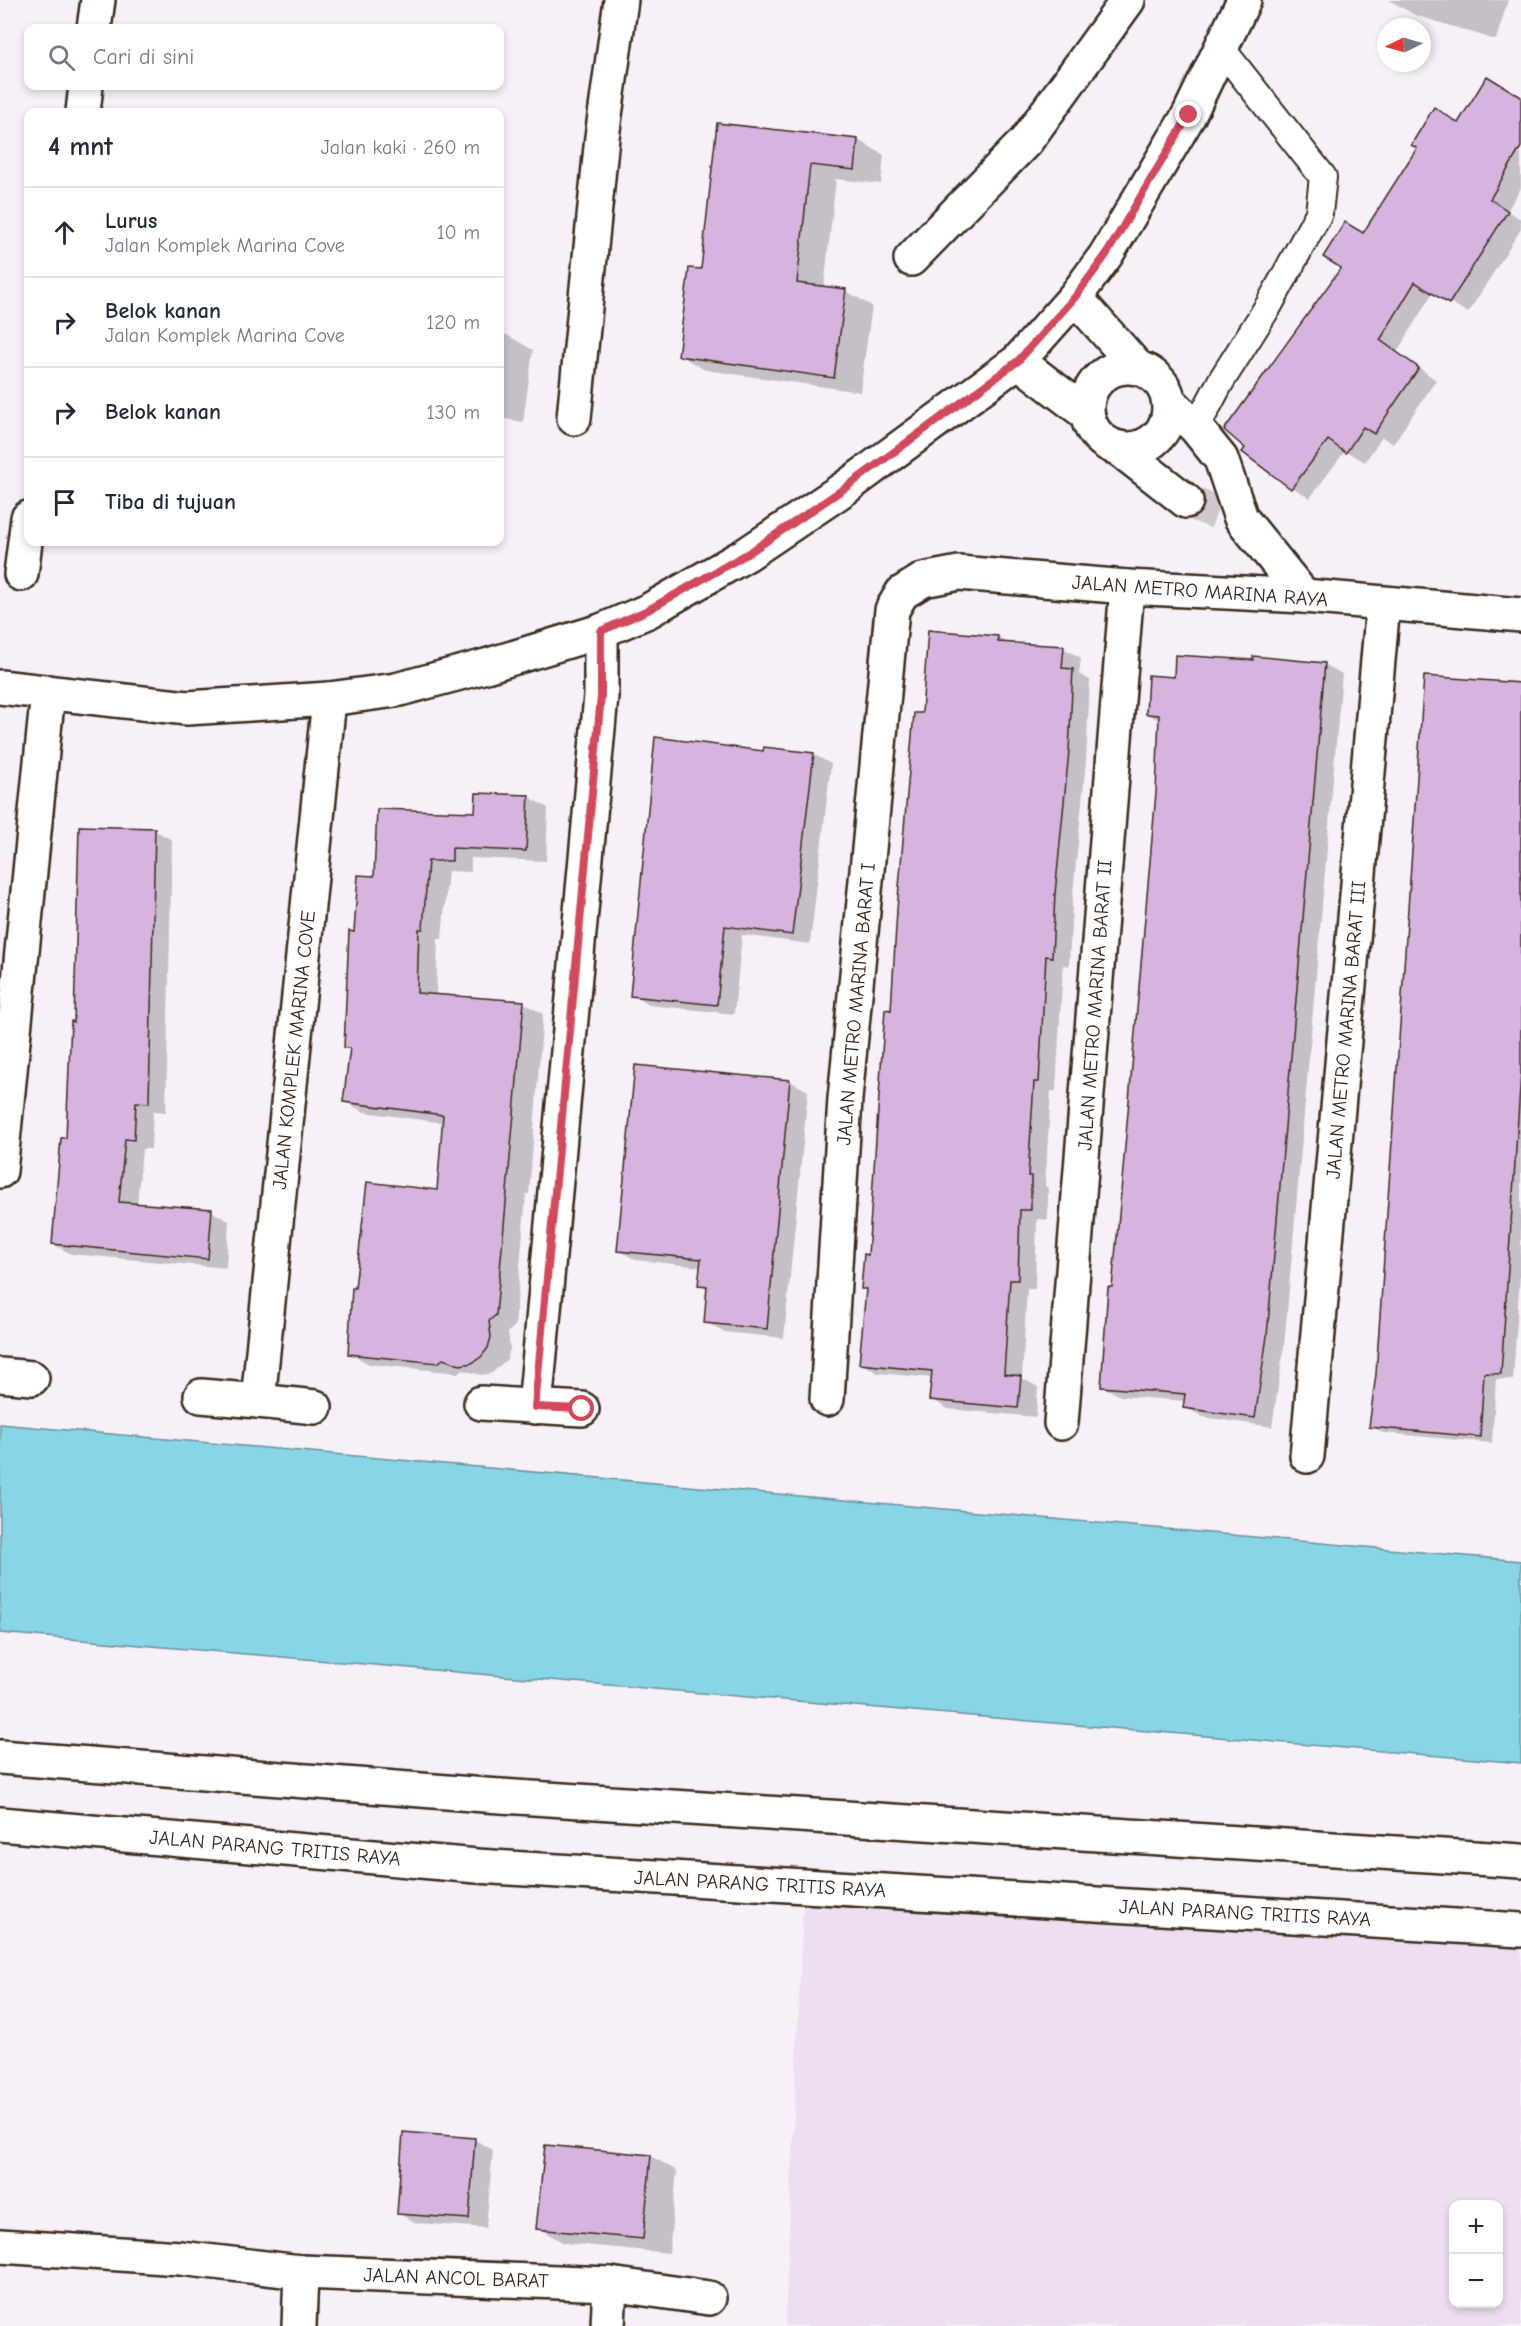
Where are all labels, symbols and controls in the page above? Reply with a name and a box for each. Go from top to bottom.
north arrow [1377,18,1431,72]
search box [24,24,504,90]
icon: search [45,41,78,74]
text: Cari di sini [93,44,194,70]
route end [1175,101,1201,127]
text: 4 mnt [48,132,113,162]
text: Jalan kaki · 260 m [321,136,480,159]
text: Lurus [105,208,157,234]
icon: ahead [48,216,81,249]
text: 10 m [437,221,480,244]
text: Jalan Komplek Marina Cove [105,234,345,257]
text: Belok kanan [105,298,221,324]
icon: right [48,306,81,339]
text: 120 m [426,311,480,334]
text: Jalan Komplek Marina Cove [105,324,345,347]
icon: right [48,396,81,429]
text: Belok kanan [105,399,221,425]
text: 130 m [427,401,480,424]
icon: arrive [48,486,81,519]
text: Tiba di tujuan [105,489,236,515]
street label: JALAN METRO MARINA RAYA [1071,571,1329,611]
street label: JALAN METRO MARINA BARAT II [1073,859,1117,1151]
street label: JALAN METRO MARINA BARAT I [832,862,880,1146]
street label: JALAN METRO MARINA BARAT III [1322,880,1371,1180]
street label: JALAN KOMPLEK MARINA COVE [268,909,320,1191]
route start [568,1395,594,1421]
street label: JALAN PARANG TRITIS RAYA [148,1826,402,1870]
street label: JALAN PARANG TRITIS RAYA [634,1866,887,1902]
street label: JALAN PARANG TRITIS RAYA [1119,1895,1372,1931]
map controls [1449,2200,1503,2308]
button: + [1449,2200,1503,2254]
button: − [1449,2254,1503,2308]
street label: JALAN ANCOL BARAT [363,2263,550,2293]

